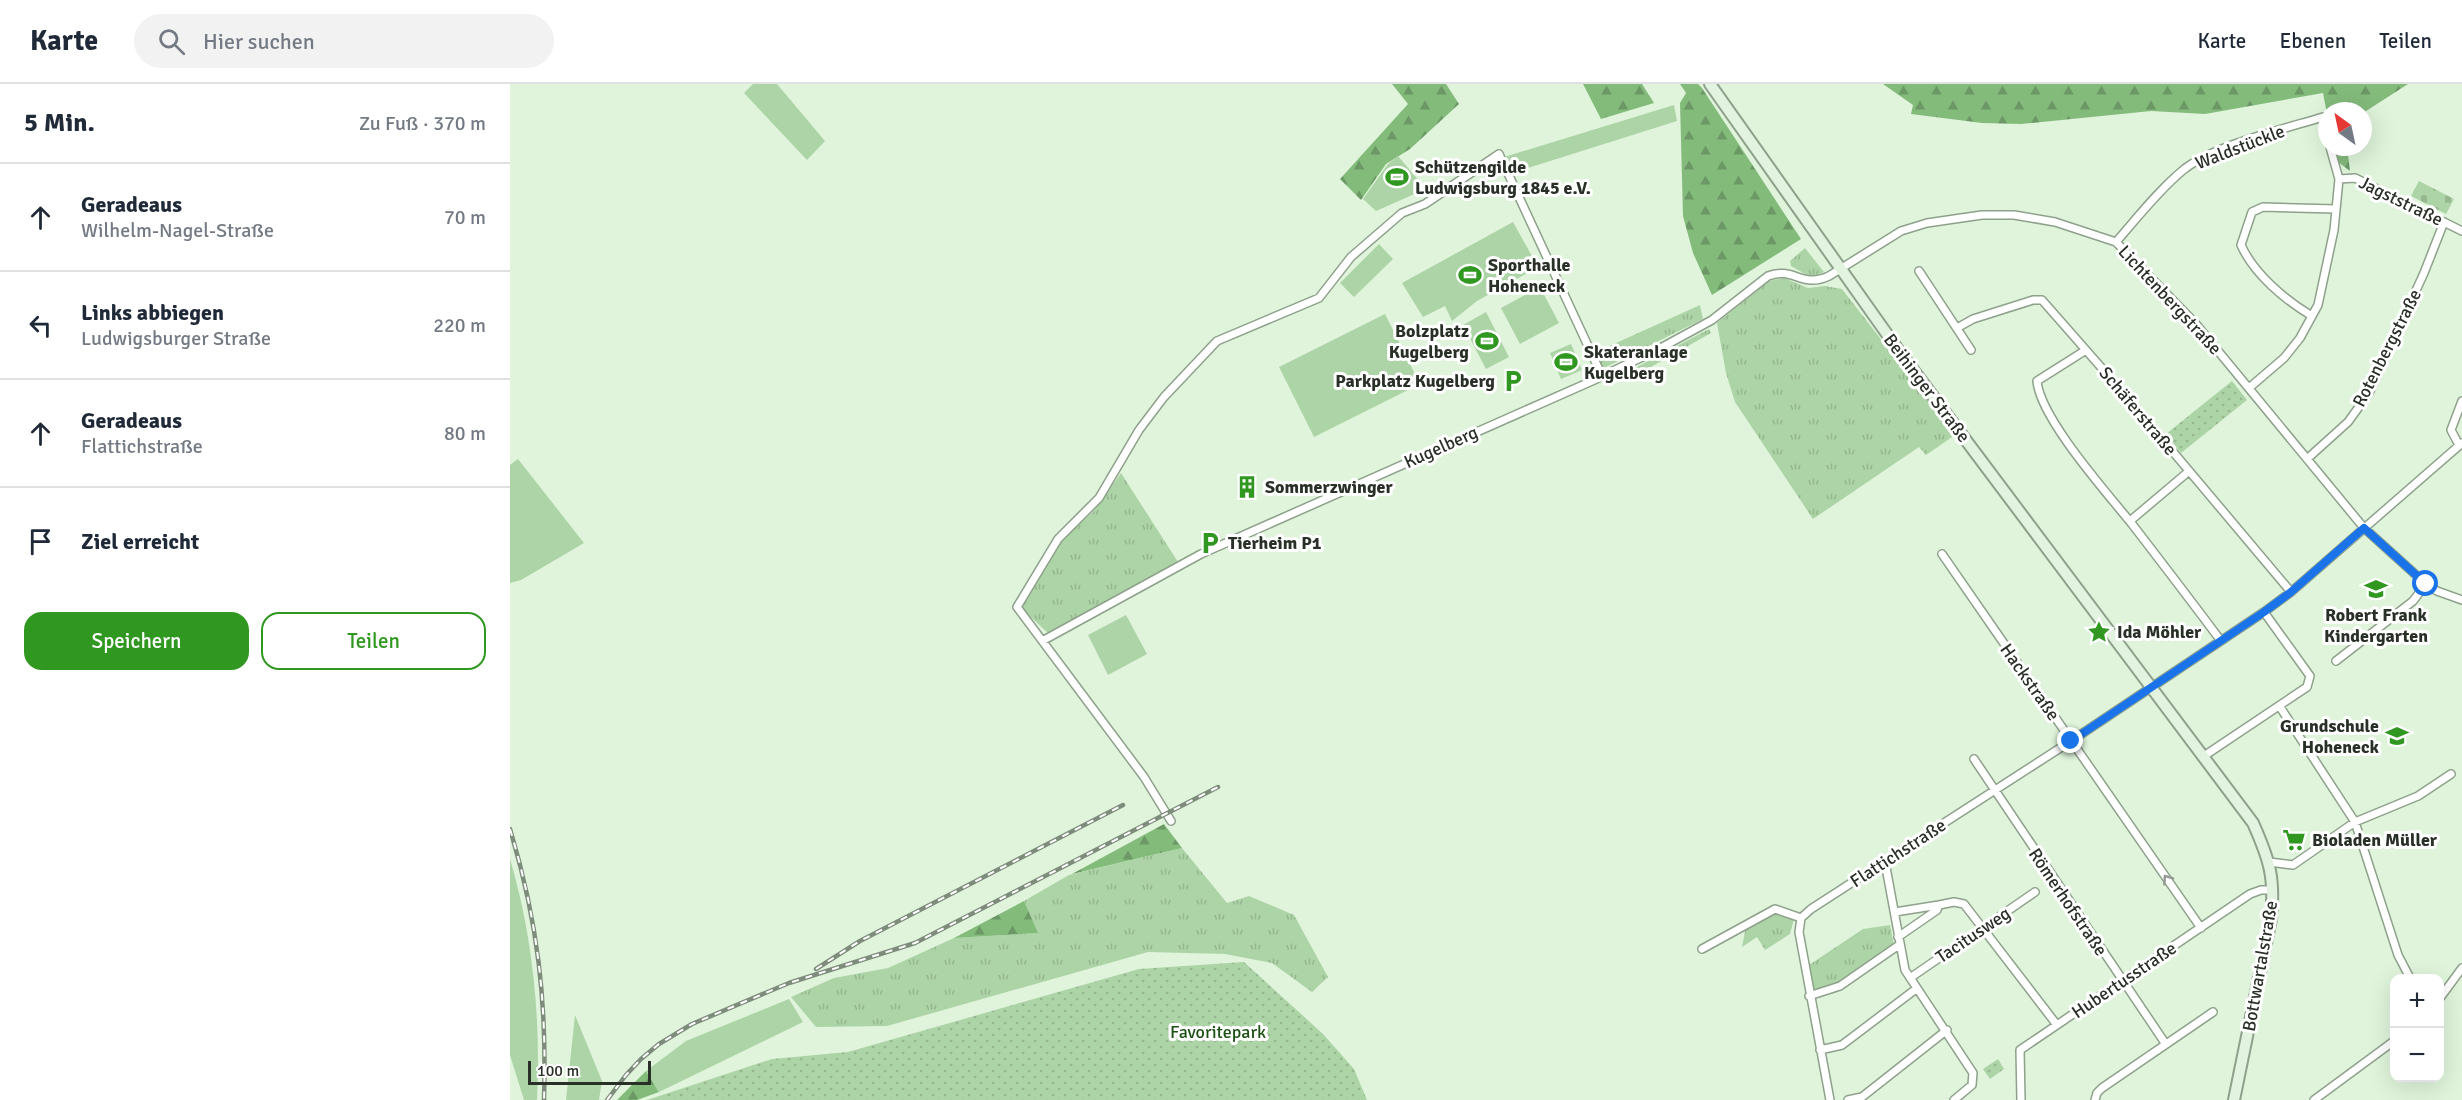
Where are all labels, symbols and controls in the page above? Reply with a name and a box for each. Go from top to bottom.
search box [134,14,554,68]
text: Karte [30,24,98,58]
icon: search [155,25,188,58]
text: Hier suchen [203,28,315,55]
text: Karte [2197,28,2246,54]
text: Ebenen [2279,28,2346,54]
text: Teilen [2379,28,2432,54]
north arrow [2318,102,2372,156]
text: 5 Min. [24,107,95,139]
text: Zu Fuß · 370 m [359,111,486,136]
street label: Waldstückle [2192,120,2288,174]
place label: Schützengilde Ludwigsburg 1845 e.V. [1415,156,1591,199]
sports icon: Schützengilde Ludwigsburg 1845 e.V. [1384,164,1410,190]
street label: Jagststraße [2356,171,2446,231]
text: Geradeaus [81,191,182,218]
icon: ahead [24,201,57,234]
text: 70 m [444,205,486,230]
text: Wilhelm-Nagel-Straße [81,218,274,243]
street label: Lichtenbergstraße [2114,241,2226,359]
place label: Sporthalle Hoheneck [1488,254,1571,297]
sports icon: Sporthalle Hoheneck [1457,262,1483,288]
street label: Rotenbergstraße [2348,285,2426,411]
text: Links abbiegen [81,299,224,326]
icon: left [24,309,57,342]
text: 220 m [433,313,486,338]
place label: Bolzplatz Kugelberg [1389,320,1469,363]
text: Ludwigsburger Straße [81,326,271,351]
sports icon: Bolzplatz Kugelberg [1474,328,1500,354]
street label: Beihinger Straße [1879,329,1975,447]
place label: Skateranlage Kugelberg [1584,341,1688,384]
sports icon: Skateranlage Kugelberg [1553,349,1579,375]
street label: Schäferstraße [2095,362,2181,460]
parking icon: Parkplatz Kugelberg [1500,368,1526,394]
place label: Parkplatz Kugelberg [1335,370,1495,392]
text: Geradeaus [81,407,182,434]
icon: ahead [24,417,57,450]
text: 80 m [444,421,486,446]
street label: Kugelberg [1401,421,1481,473]
text: Flattichstraße [81,434,203,459]
building icon: Sommerzwinger [1234,474,1260,500]
place label: Sommerzwinger [1265,476,1394,498]
icon: arrive [24,525,57,558]
text: Ziel erreicht [81,528,199,555]
parking icon: Tierheim P1 [1197,530,1223,556]
place label: Tierheim P1 [1228,532,1322,554]
route start [2412,570,2438,596]
school or university icon: Robert Frank Kindergarten [2363,576,2389,602]
place label: Robert Frank Kindergarten [2324,604,2428,647]
button: Speichern [24,612,249,670]
button: Teilen [261,612,486,670]
place icon: Ida Möhler [2086,619,2112,645]
place label: Ida Möhler [2117,621,2202,643]
street label: Hackstraße [1996,639,2064,725]
place label: Grundschule Hoheneck [2280,715,2380,758]
school or university icon: Grundschule Hoheneck [2384,723,2410,749]
route end [2057,727,2083,753]
street label: Flattichstraße [1846,814,1950,892]
supermarket icon: Bioladen Müller [2281,827,2307,853]
place label: Bioladen Müller [2312,829,2438,851]
street label: Römerhofstraße [2024,844,2112,960]
one-way arrow [2163,875,2174,886]
street label: Bottwartalstraße [2238,899,2282,1033]
street label: Tacitusweg [1931,902,2015,968]
street label: Hubertusstraße [2067,937,2181,1023]
map controls [2390,974,2444,1082]
button: + [2390,974,2444,1028]
park label: Favoritepark [1170,1021,1266,1043]
button: − [2390,1028,2444,1082]
scale bar [528,1058,651,1086]
text: 100 m [537,1061,579,1081]

